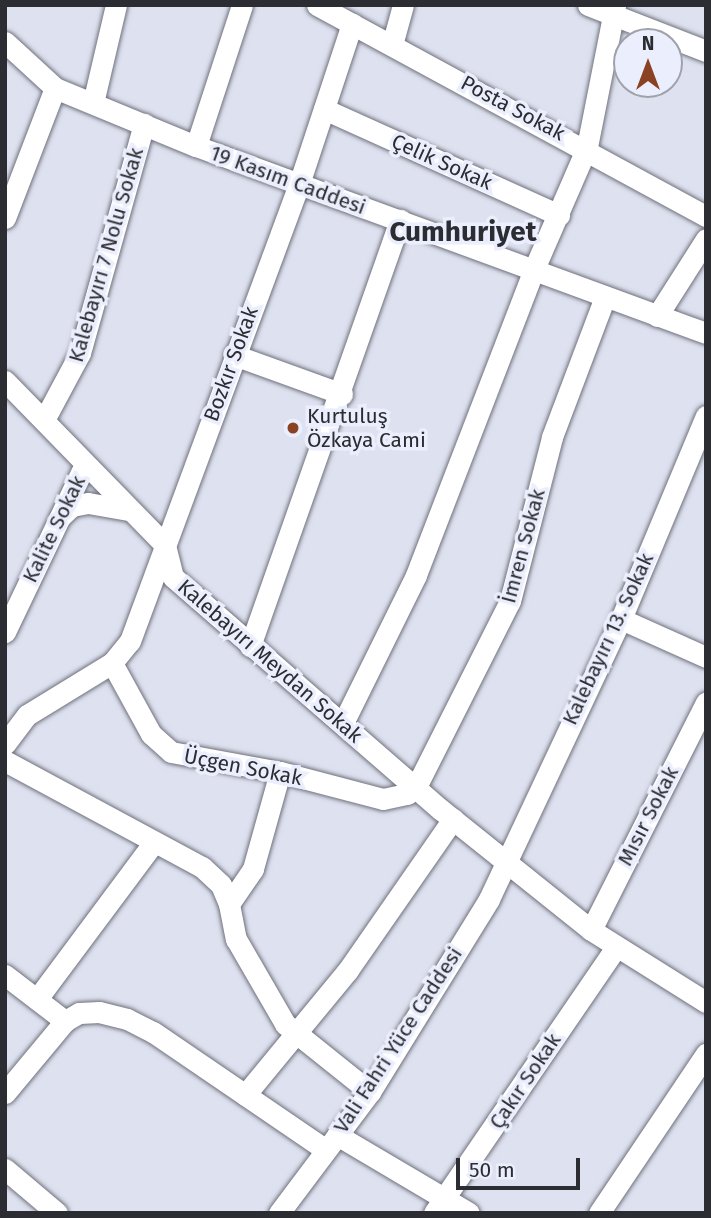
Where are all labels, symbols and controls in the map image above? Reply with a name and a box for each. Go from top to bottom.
north arrow [613,28,683,98]
text: N [642,32,654,55]
street label: Posta Sokak [457,70,569,146]
street label: Çelik Sokak [388,129,496,195]
street label: 19 Kasım Caddesi [207,140,369,220]
street label: Kalebayırı 7 Nolu Sokak [63,145,149,365]
district label: Cumhuriyet [389,215,537,249]
street label: Bozkır Sokak [199,303,263,425]
place label: Kurtuluş Özkaya Cami [307,403,426,453]
marker: Kurtuluş Özkaya Cami [285,420,301,436]
street label: Kalite Sokak [17,471,91,587]
street label: İmren Sokak [496,486,550,606]
street label: Kalebayırı 13. Sokak [557,549,659,729]
street label: Kalebayırı Meydan Sokak [173,574,367,748]
street label: Üçgen Sokak [182,743,304,791]
street label: Mısır Sokak [612,762,684,870]
street label: Vali Fahri Yüce Caddesi [328,942,468,1138]
street label: Çakır Sokak [484,1029,566,1133]
scale bar [459,1144,583,1188]
text: 50 m [469,1157,515,1183]

